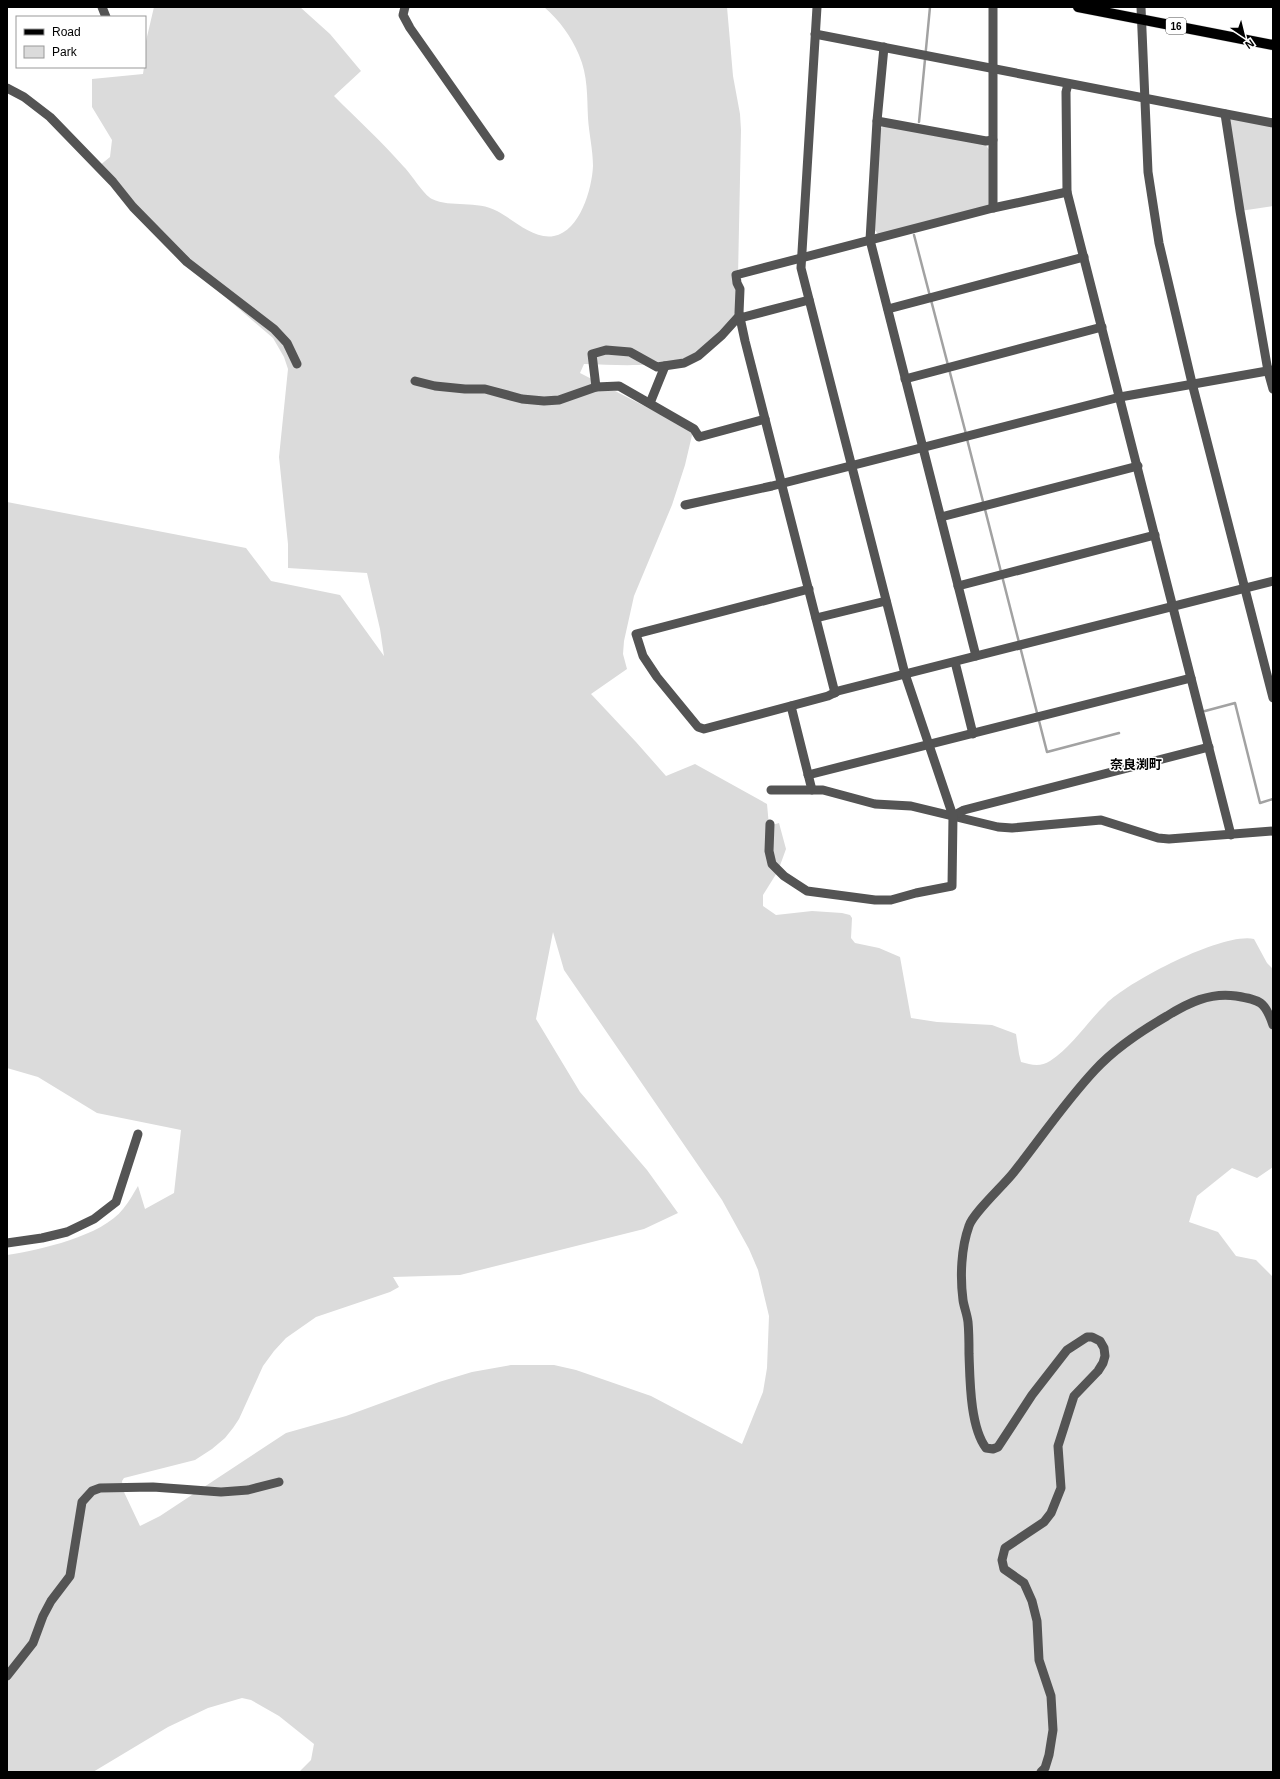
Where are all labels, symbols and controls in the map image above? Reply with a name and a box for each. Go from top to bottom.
legend [16,16,146,68]
north arrow [1224,16,1264,56]
road number: 16 [1166,18,1186,34]
text: Road [52,25,81,39]
text: N [1243,37,1256,51]
text: Park [52,45,78,59]
district label: 奈良渕町 [1110,757,1162,772]

